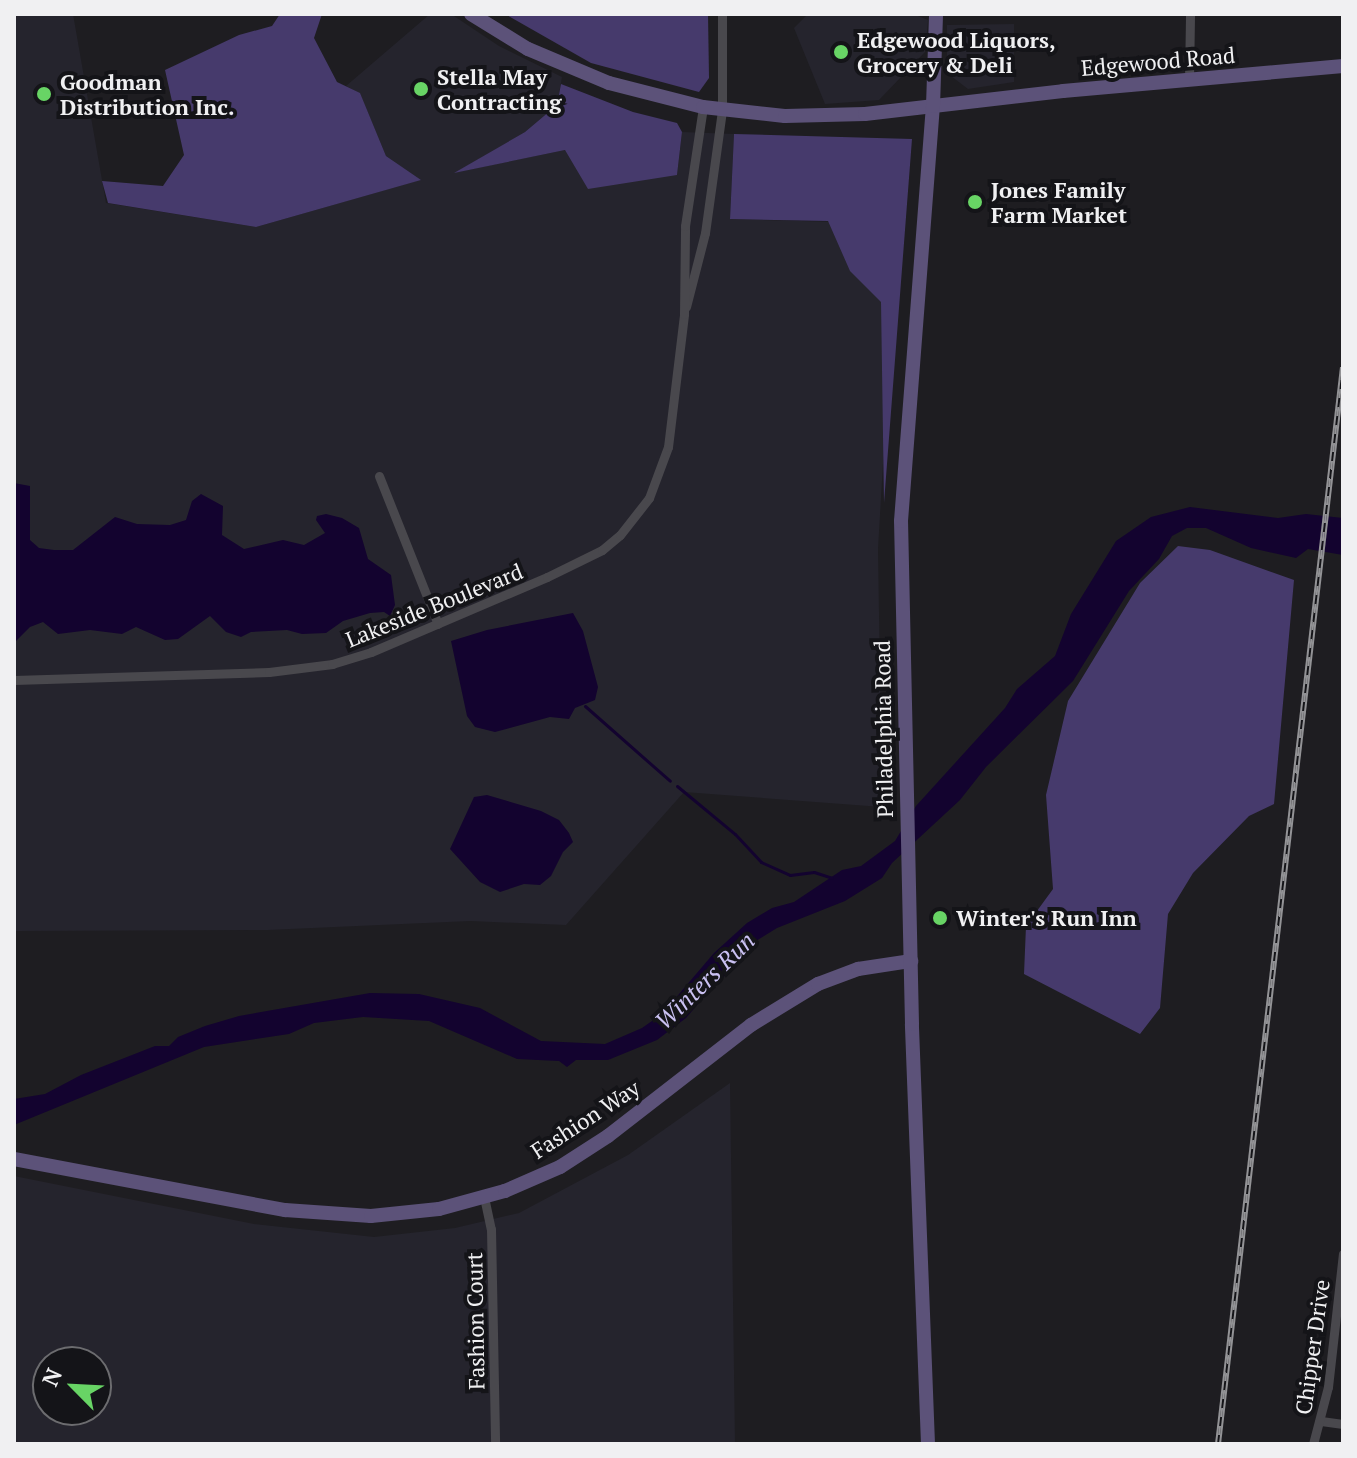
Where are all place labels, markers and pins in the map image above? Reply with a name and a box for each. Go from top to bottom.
place label: Edgewood Liquors, Grocery & Deli [857,26,1056,78]
marker: Edgewood Liquors, Grocery & Deli [832,43,850,61]
place label: Stella May Contracting [437,63,562,114]
place label: Goodman Distribution Inc. [60,68,234,120]
marker: Stella May Contracting [412,80,430,98]
marker: Goodman Distribution Inc. [35,85,53,103]
place label: Jones Family Farm Market [991,176,1127,228]
marker: Jones Family Farm Market [966,193,984,211]
place label: Winter's Run Inn [956,905,1137,931]
marker: Winter's Run Inn [931,909,949,927]

